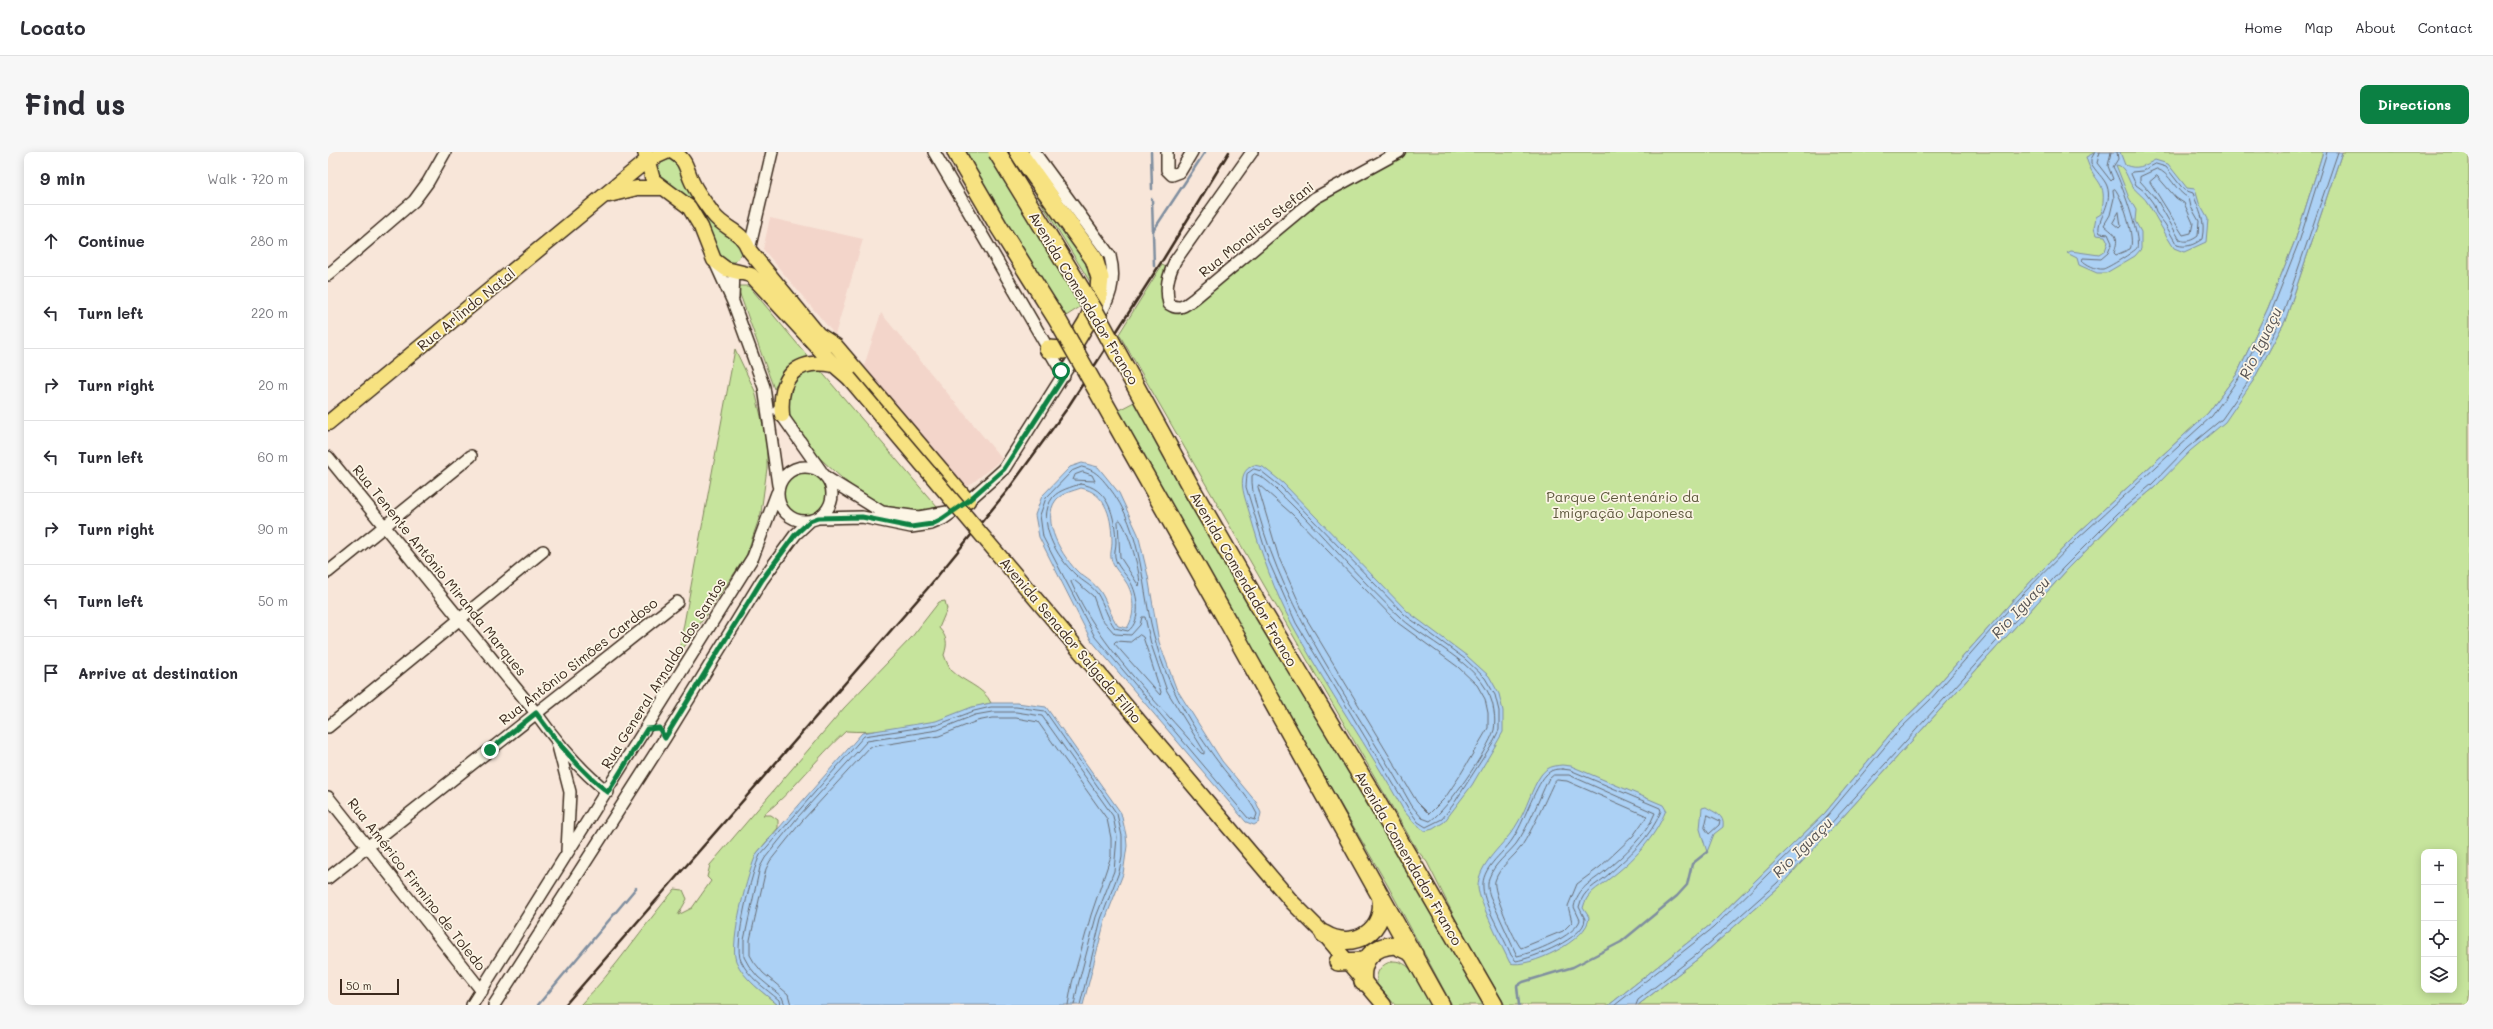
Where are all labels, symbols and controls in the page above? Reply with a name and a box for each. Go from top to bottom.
text: Locato [20,15,86,40]
text: Home [2244,18,2282,37]
text: Map [2304,18,2333,37]
text: About [2355,18,2396,37]
text: Contact [2418,18,2473,37]
button: Directions [2360,85,2469,124]
text: Find us [24,86,125,122]
text: 9 min [40,167,85,189]
text: Walk · 720 m [207,170,288,187]
street label: Rua Monalisa Stefani [1195,177,1317,281]
street label: Avenida Comendador Franco [1025,208,1143,388]
icon: ahead [40,230,62,252]
text: Continue [78,231,145,251]
text: 280 m [250,232,288,249]
street label: Rua Arlindo Natal [413,263,519,355]
icon: left [40,302,62,324]
text: Turn left [78,303,143,323]
text: 220 m [251,304,288,321]
water label: Rio Iguaçu [2234,304,2286,382]
route start [1052,362,1070,380]
icon: right [40,374,62,396]
text: Turn right [78,375,155,395]
text: 20 m [258,376,288,393]
icon: left [40,446,62,468]
text: Turn left [78,447,143,467]
text: 60 m [258,448,288,465]
street label: Rua Tenente Antônio Miranda Marques [349,460,531,680]
park label: Parque Centenário da Imigração Japonesa [1546,487,1700,522]
street label: Avenida Comendador Franco [1186,488,1302,670]
icon: right [40,518,62,540]
text: Turn right [78,519,155,539]
text: 90 m [258,520,288,537]
street label: Avenida Senador Salgado Filho [996,553,1146,727]
water label: Rio Iguaçu [1986,572,2054,642]
street label: Rua General Arnaldo dos Santos [596,574,730,772]
icon: left [40,590,62,612]
text: Turn left [78,591,143,611]
text: 50 m [258,592,288,609]
street label: Rua Antônio Simões Cardoso [495,593,661,729]
icon: arrive [40,662,62,684]
text: Arrive at destination [78,663,238,683]
route end [481,741,499,759]
street label: Avenida Comendador Franco [1351,767,1467,949]
street label: Rua Américo Firmino de Toledo [344,794,490,974]
water label: Rio Iguaçu [1767,812,1837,882]
map controls [2421,849,2457,993]
button: + [2421,849,2457,885]
button: − [2421,885,2457,921]
button: locate [2421,921,2457,957]
button: layers [2421,957,2457,993]
scale bar [340,977,399,996]
text: 50 m [346,978,372,993]

